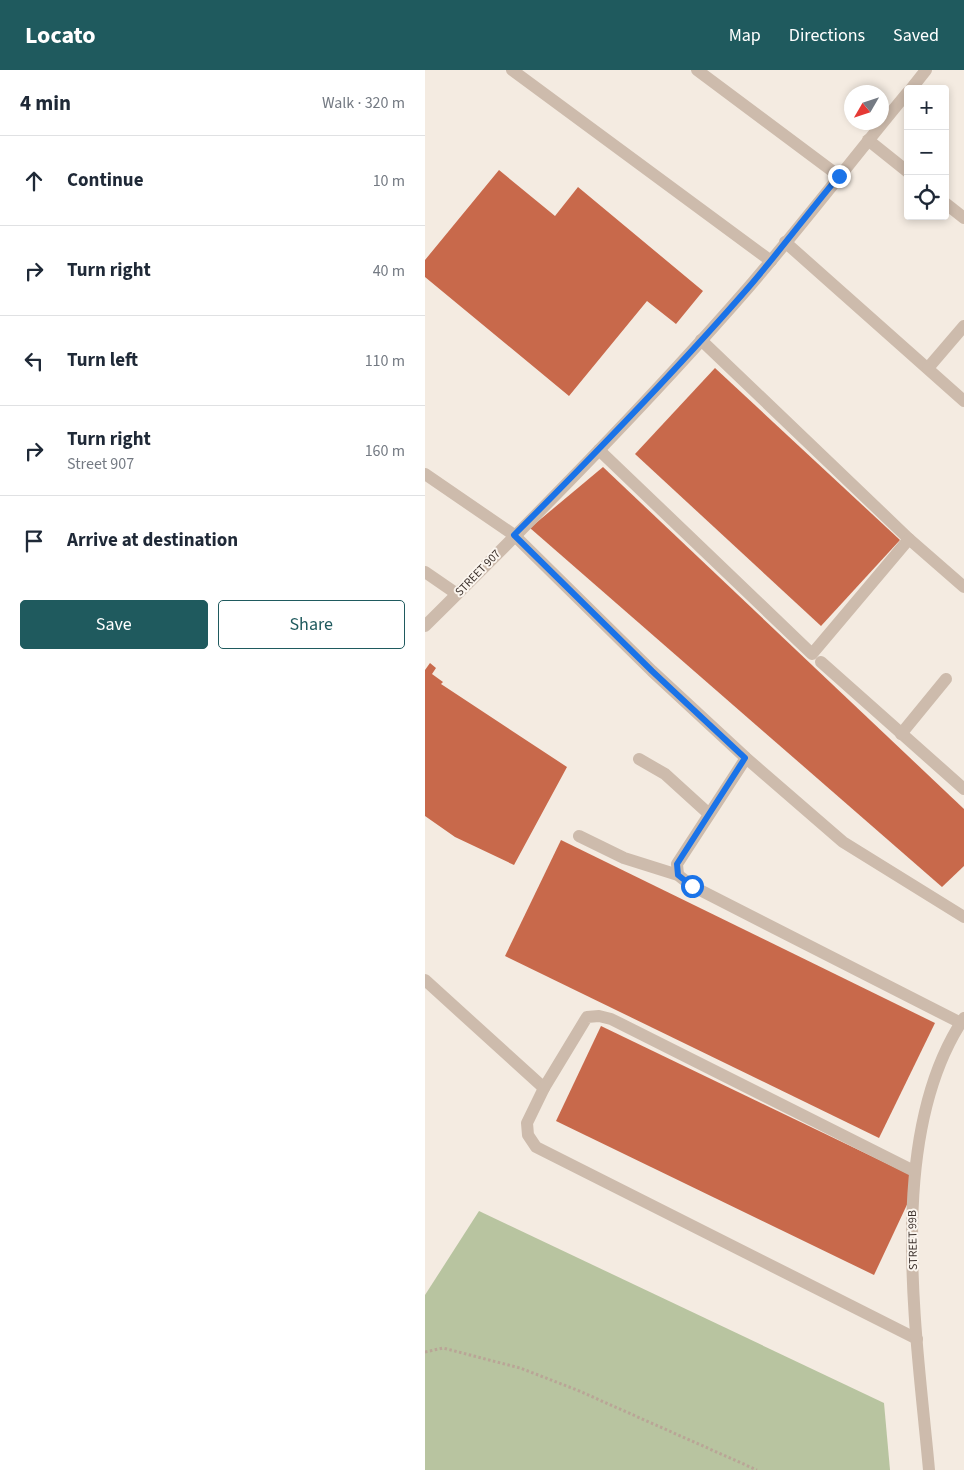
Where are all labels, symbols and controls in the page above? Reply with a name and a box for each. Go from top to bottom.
text: Locato [25,18,96,53]
text: Map [729,23,761,48]
text: Directions [789,23,865,48]
text: Saved [893,23,939,48]
north arrow [844,85,889,130]
map controls [904,85,949,220]
button: + [904,85,949,130]
text: 4 min [20,88,71,118]
text: Walk · 320 m [322,92,405,114]
button: − [904,130,949,175]
route end [828,165,851,188]
icon: ahead [20,167,48,195]
text: Continue [67,167,144,194]
text: 10 m [373,170,405,192]
button: locate [904,175,949,220]
icon: right [20,257,48,285]
text: Turn right [67,257,151,284]
text: 40 m [373,260,405,282]
icon: left [20,347,48,375]
text: Turn left [67,347,138,374]
text: 110 m [365,350,405,372]
text: Turn right [67,426,151,453]
icon: right [20,437,48,465]
text: 160 m [365,440,405,462]
text: Street 907 [67,453,134,475]
icon: arrive [20,527,48,555]
text: Arrive at destination [67,527,238,554]
street label: STREET 907 [451,546,505,600]
button: Save [20,600,208,649]
button: Share [218,600,405,649]
route start [681,875,704,898]
street label: STREET 99B [904,1210,922,1270]

